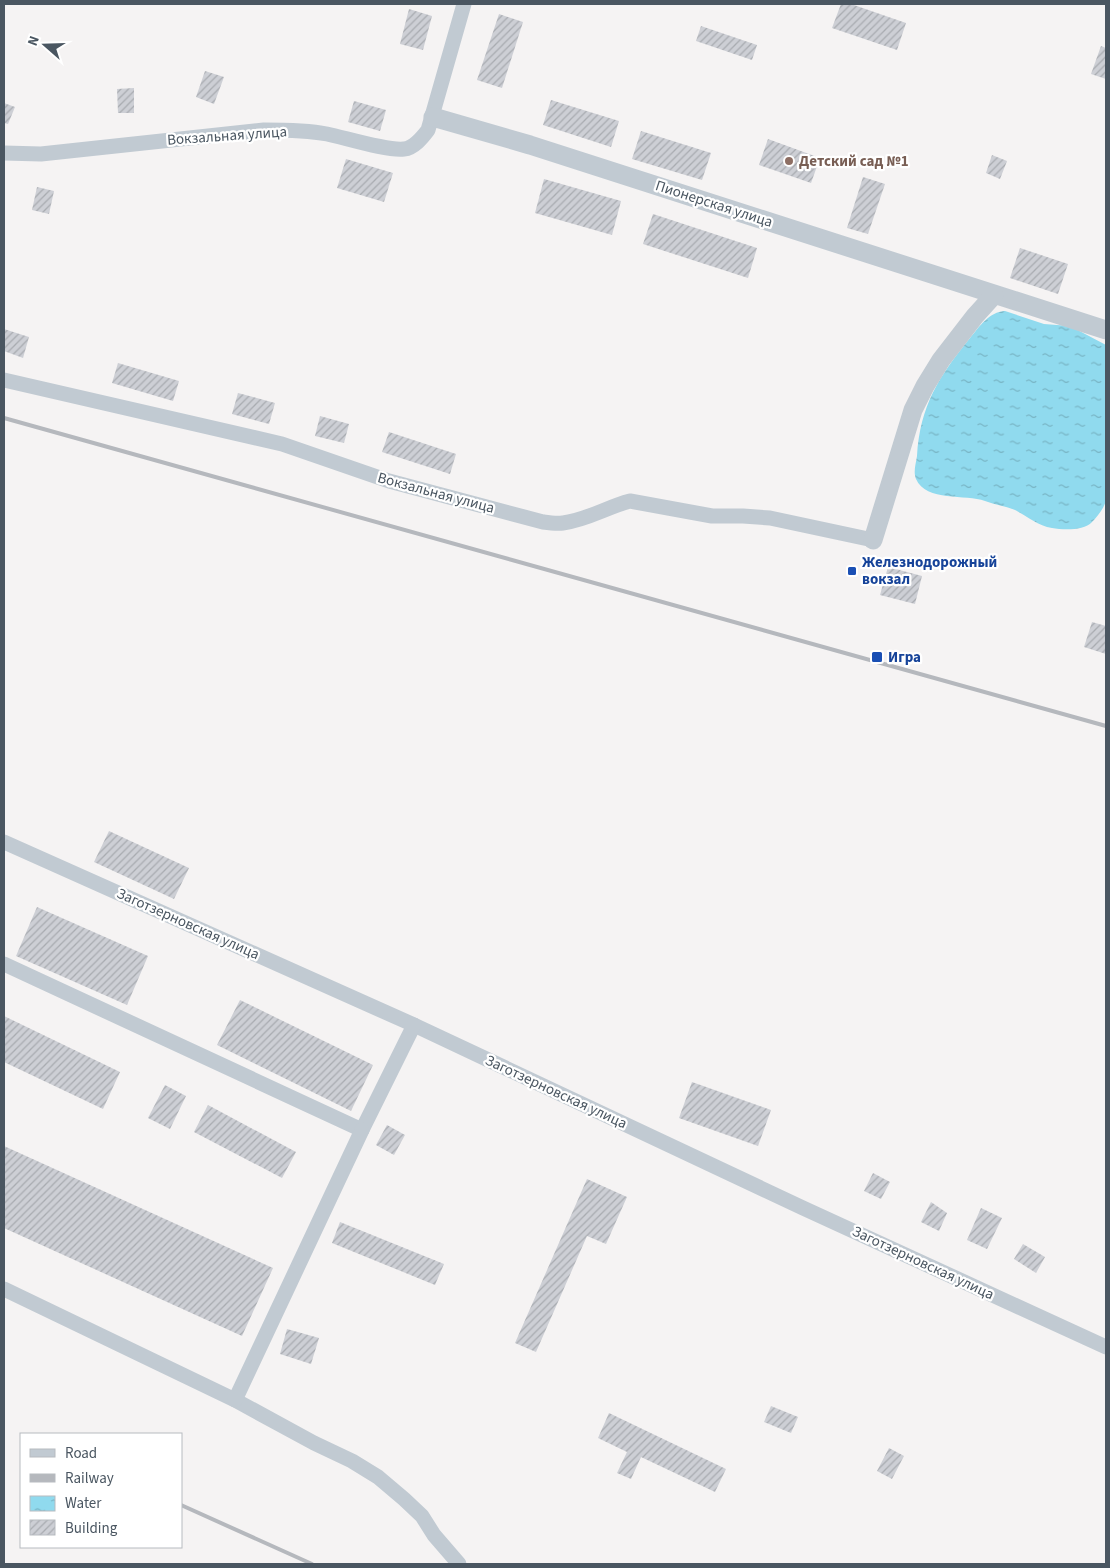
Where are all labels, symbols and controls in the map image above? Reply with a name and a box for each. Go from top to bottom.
north arrow [20,20,70,70]
text: N [23,33,45,49]
street label: Вокзальная улица [166,121,288,151]
place label: Детский сад №1 [799,151,909,172]
marker: Детский сад №1 [783,155,795,167]
street label: Пионерская улица [653,175,775,233]
street label: Вокзальная улица [375,467,497,519]
place label: Железнодорожный вокзал [862,552,997,590]
marker: Железнодорожный вокзал [846,565,858,577]
place label: Игра [888,647,921,668]
marker: Игра [870,650,884,664]
street label: Заготзерновская улица [113,883,263,965]
street label: Заготзерновская улица [482,1050,630,1134]
street label: Заготзерновская улица [849,1221,997,1305]
legend [20,1433,182,1548]
text: Road [65,1443,97,1464]
text: Railway [65,1468,114,1489]
text: Water [65,1493,102,1514]
text: Building [65,1518,118,1539]

